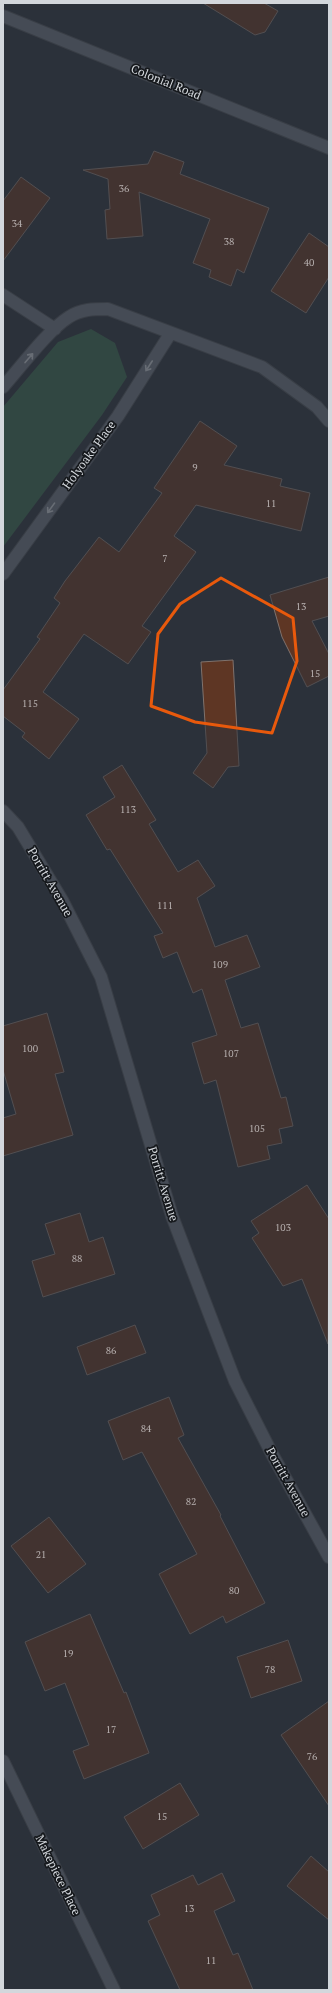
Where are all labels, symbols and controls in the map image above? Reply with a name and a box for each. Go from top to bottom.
street label: Colonial Road [129,61,204,103]
house number: 36 [119,182,130,195]
house number: 34 [12,217,23,230]
house number: 38 [224,235,234,248]
house number: 40 [304,256,314,269]
one-way arrow [24,353,33,363]
one-way arrow [145,360,153,372]
street label: Holyoake Place [59,418,118,492]
house number: 9 [192,461,198,474]
house number: 11 [266,497,276,510]
one-way arrow [47,502,55,513]
house number: 7 [162,552,168,565]
house number: 13 [296,600,306,613]
house number: 15 [310,667,320,680]
house number: 115 [22,697,38,710]
house number: 113 [120,803,136,816]
street label: Porritt Avenue [25,845,76,919]
house number: 111 [157,899,173,912]
house number: 109 [212,958,228,971]
house number: 100 [22,1042,38,1055]
house number: 107 [223,1047,239,1060]
house number: 105 [249,1122,265,1135]
street label: Porritt Avenue [145,1145,182,1223]
house number: 103 [275,1221,291,1234]
house number: 88 [72,1252,82,1265]
house number: 86 [106,1344,117,1357]
house number: 84 [141,1422,152,1435]
street label: Porritt Avenue [263,1444,314,1519]
house number: 82 [186,1495,196,1508]
house number: 21 [36,1548,46,1561]
house number: 80 [229,1584,239,1597]
house number: 19 [63,1647,73,1660]
house number: 78 [265,1663,275,1676]
house number: 17 [106,1723,116,1736]
house number: 76 [307,1750,318,1763]
house number: 15 [157,1810,167,1823]
street label: Makepiece Place [33,1832,84,1917]
house number: 13 [184,1902,194,1915]
house number: 11 [206,1954,216,1967]

